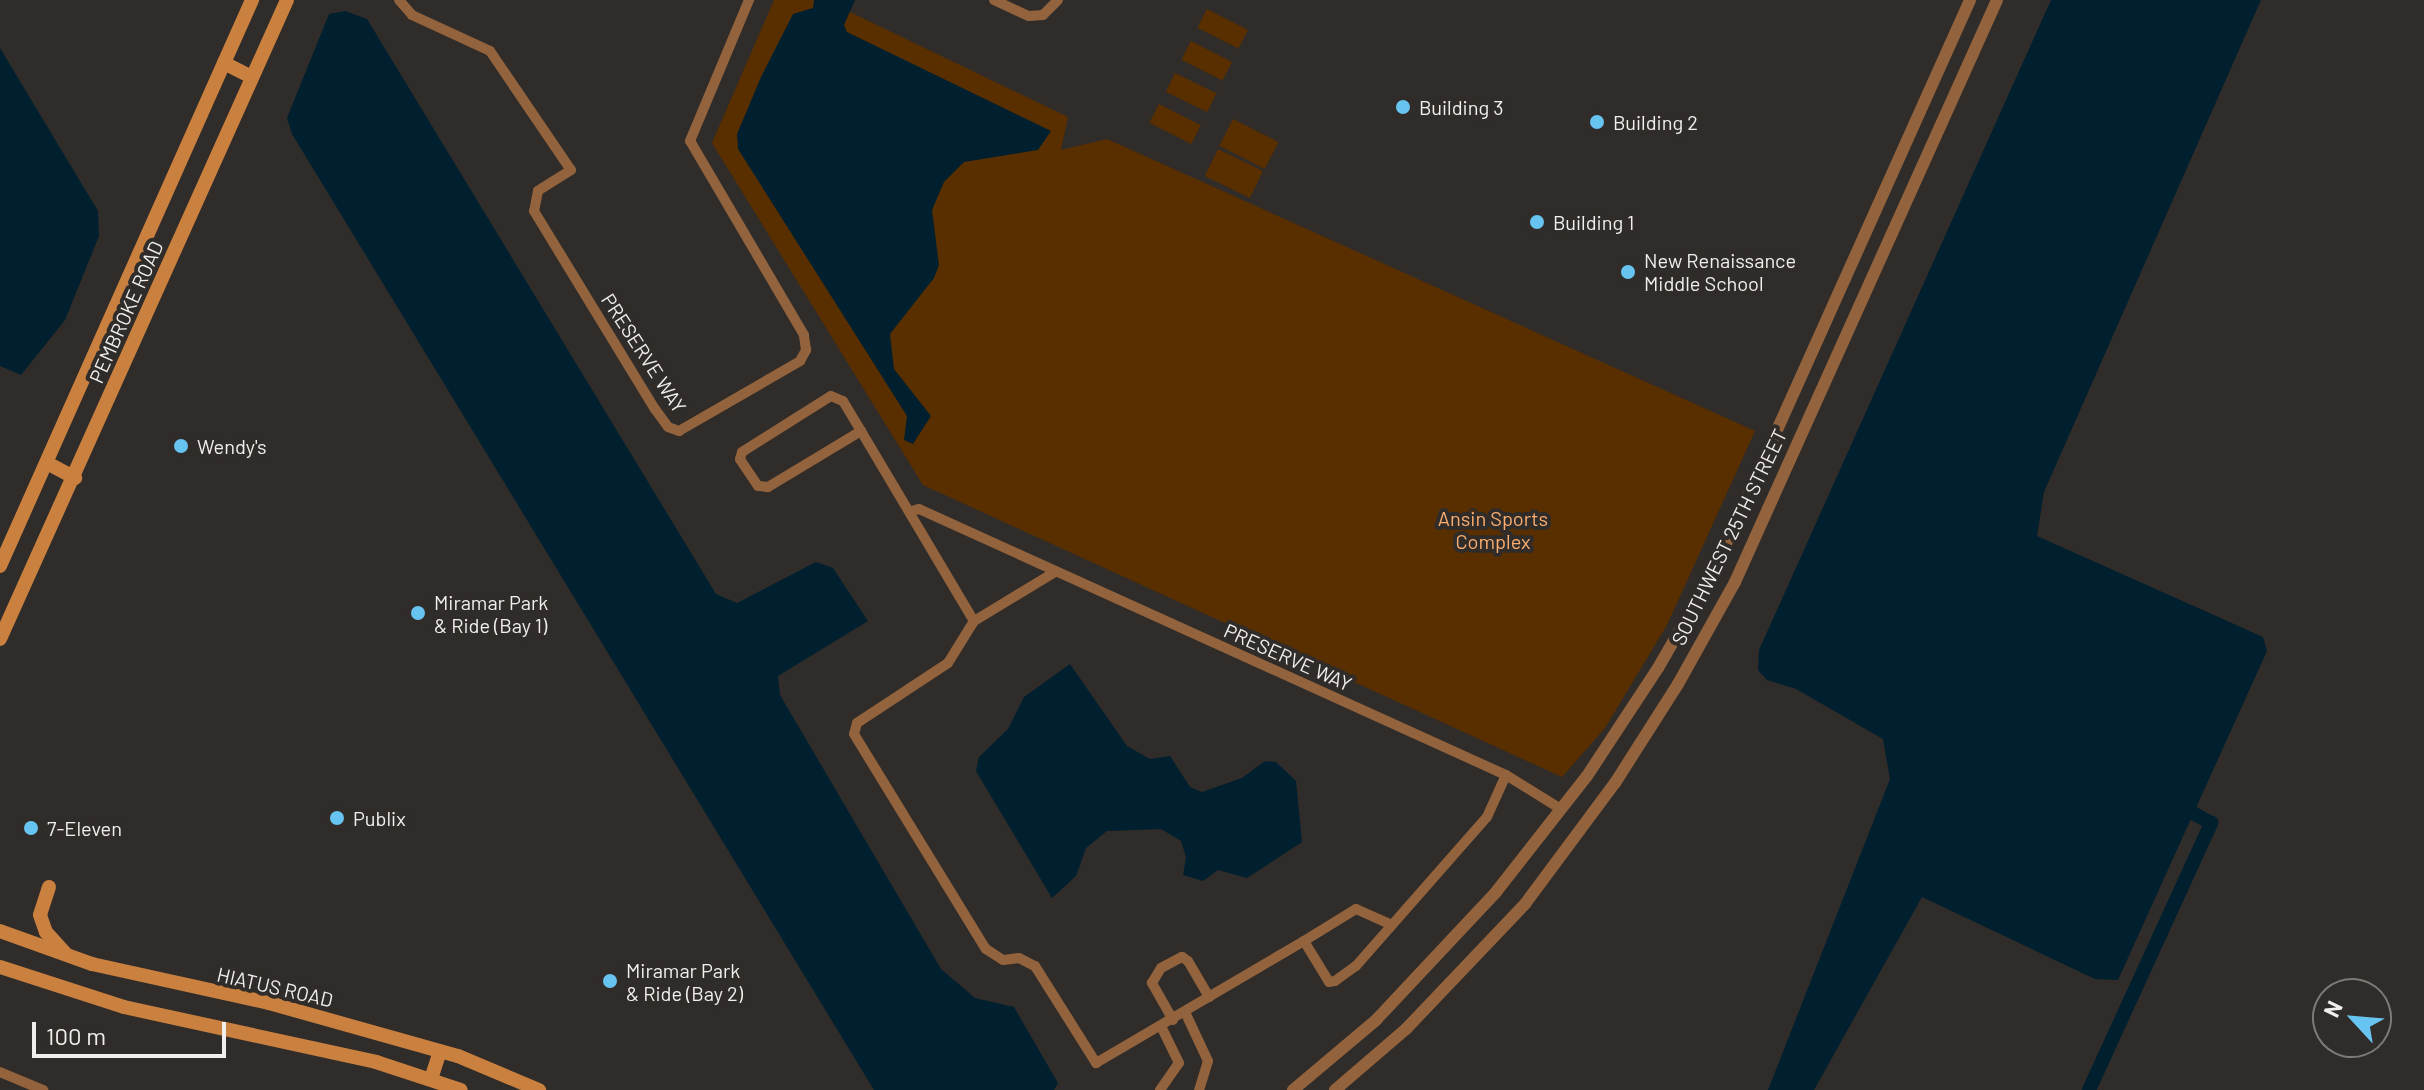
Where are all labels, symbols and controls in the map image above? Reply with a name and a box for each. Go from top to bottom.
place label: Building 3 [1419,95,1503,119]
marker: Building 3 [1394,98,1412,116]
place label: Building 2 [1613,110,1698,134]
marker: Building 2 [1588,113,1606,131]
place label: Building 1 [1553,210,1634,234]
marker: Building 1 [1528,213,1546,231]
street label: PEMBROKE ROAD [84,237,168,387]
place label: New Renaissance Middle School [1644,248,1796,295]
marker: New Renaissance Middle School [1619,263,1637,281]
street label: PRESERVE WAY [597,289,691,417]
street label: SOUTHWEST 25TH STREET [1666,425,1792,649]
place label: Wendy's [197,434,267,458]
marker: Wendy's [172,437,190,455]
park label: Ansin Sports Complex [1438,506,1548,553]
place label: Miramar Park & Ride (Bay 1) [434,590,548,637]
marker: Miramar Park & Ride (Bay 1) [409,604,427,622]
street label: PRESERVE WAY [1220,618,1356,696]
place label: Publix [353,806,406,830]
marker: Publix [328,809,346,827]
place label: 7-Eleven [47,816,122,840]
marker: 7-Eleven [22,819,40,837]
place label: Miramar Park & Ride (Bay 2) [626,958,743,1005]
street label: HIATUS ROAD [215,962,335,1012]
marker: Miramar Park & Ride (Bay 2) [601,972,619,990]
north arrow [2312,978,2392,1058]
text: N [2317,996,2347,1021]
scale bar [36,1006,230,1056]
text: 100 m [46,1021,106,1050]

